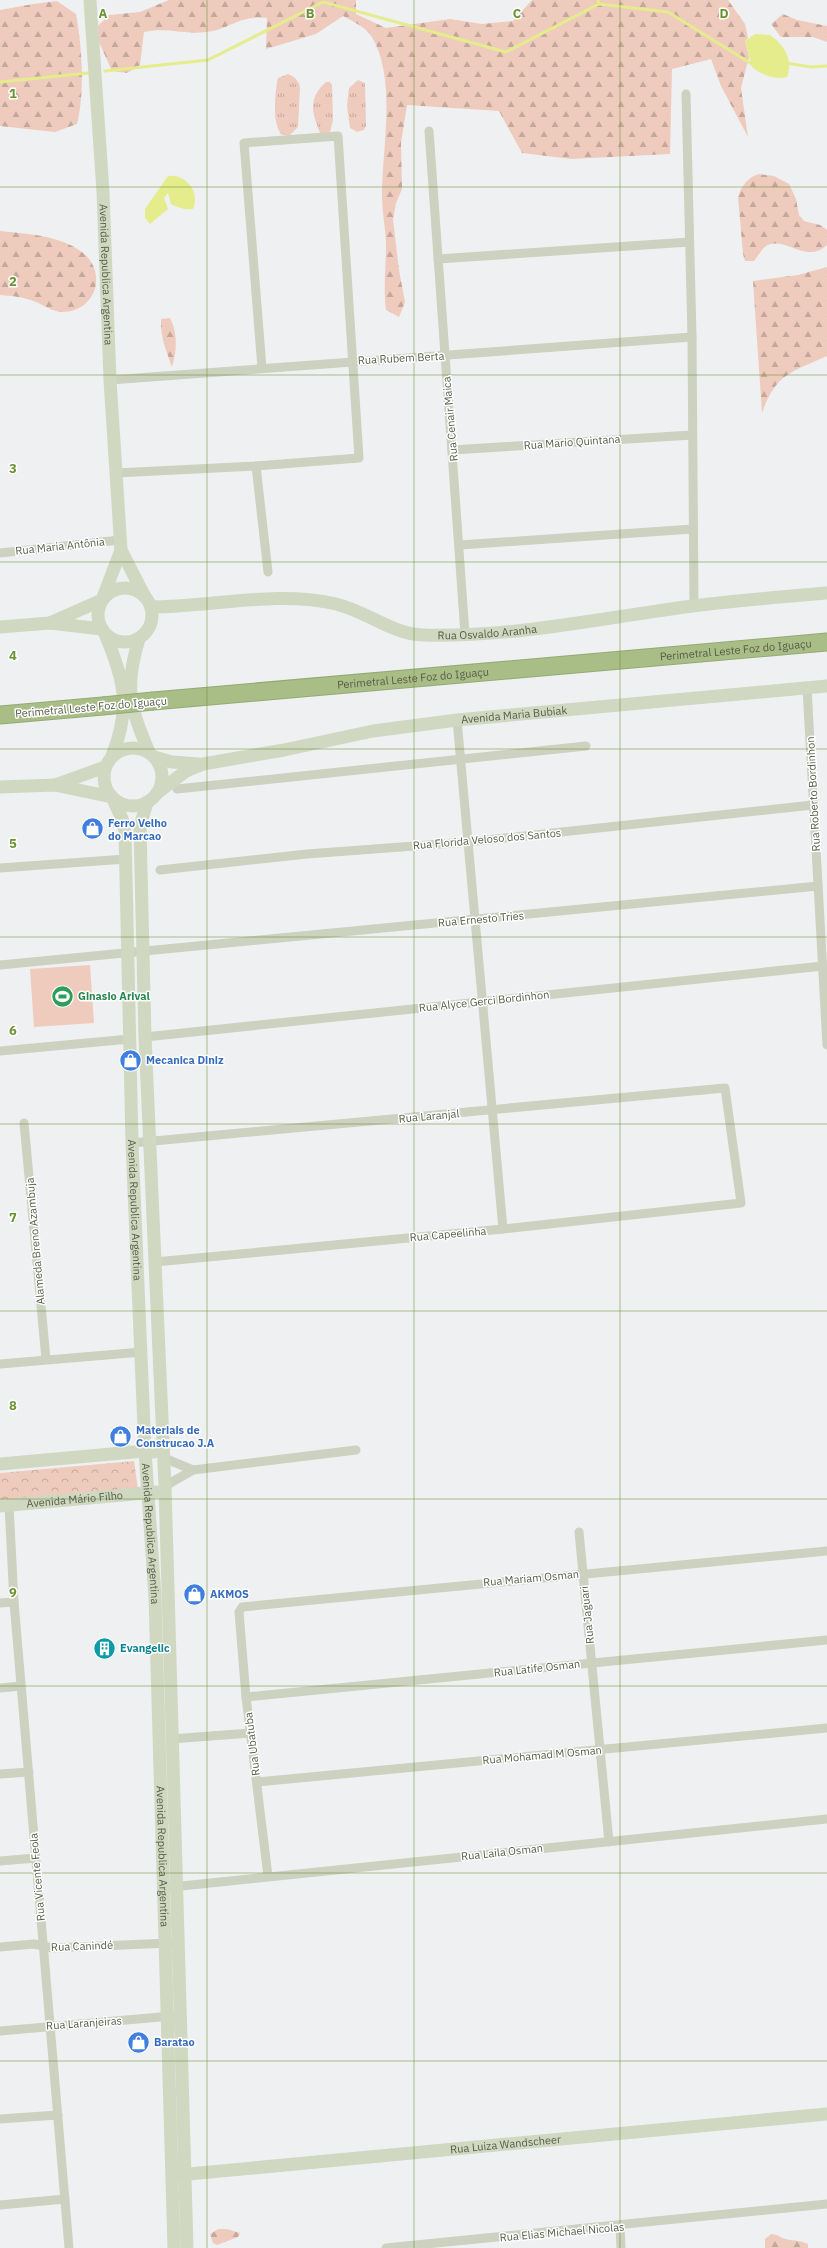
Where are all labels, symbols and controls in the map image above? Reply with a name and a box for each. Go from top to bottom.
text: A [99,5,108,22]
text: B [306,5,315,22]
text: C [513,5,522,22]
text: D [719,5,729,22]
text: 1 [9,85,17,102]
street label: Avenida Republica Argentina [96,204,116,346]
text: 2 [9,273,17,290]
street label: Rua Rubem Berta [357,349,445,367]
street label: Rua Cenair Maica [439,376,461,462]
street label: Rua Mario Quintana [523,432,621,452]
text: 3 [9,460,17,477]
street label: Rua Maria Antônia [15,534,106,558]
street label: Rua Osvaldo Aranha [438,622,538,642]
street label: Perimetral Leste Foz do Iguaçu [659,636,812,664]
text: 4 [9,647,17,664]
street label: Perimetral Leste Foz do Iguaçu [336,665,490,692]
street label: Perimetral Leste Foz do Iguaçu [15,693,167,721]
street label: Avenida Maria Bubiak [460,703,568,727]
street label: Rua Roberto Bordinhon [803,736,823,852]
shop icon: Ferro Velho do Marcao [80,816,106,842]
place label: Ferro Velho do Marcao [108,816,167,843]
street label: Rua Florida Veloso dos Santos [412,826,562,852]
text: 5 [9,835,17,852]
street label: Rua Ernesto Tries [437,908,525,930]
sports icon: Ginasio Arival [49,983,75,1009]
street label: Rua Alyce Gerci Bordinhon [418,987,550,1015]
place label: Ginasio Arival [78,989,151,1003]
text: 6 [9,1022,17,1039]
shop icon: Mecanica Diniz [118,1047,144,1073]
place label: Mecanica Diniz [146,1053,224,1067]
street label: Rua Laranjal [398,1106,460,1126]
street label: Avenida Republica Argentina [125,1139,145,1281]
street label: Alameda Breno Azambuja [22,1177,48,1305]
text: 7 [9,1209,17,1226]
street label: Rua Capeelinha [409,1224,487,1244]
text: 8 [9,1397,17,1414]
shop icon: Materiais de Construcao J.A [107,1423,133,1449]
place label: Materiais de Construcao J.A [136,1423,215,1450]
street label: Avenida Republica Argentina [139,1463,162,1605]
street label: Avenida Mário Filho [26,1488,124,1511]
street label: Rua Mariam Osman [482,1567,580,1589]
shop icon: AKMOS [181,1581,207,1607]
text: 9 [9,1584,17,1601]
street label: Rua Jaguari [577,1585,597,1645]
place label: AKMOS [210,1587,249,1601]
building icon: Evangelic [91,1635,117,1661]
place label: Evangelic [120,1641,170,1655]
street label: Rua Latife Osman [493,1657,581,1679]
street label: Rua Ubatuba [241,1711,263,1777]
street label: Rua Mohamad M Osman [482,1743,602,1767]
street label: Avenida Republica Argentina [154,1785,172,1927]
street label: Rua Vicente Feola [26,1832,48,1922]
street label: Rua Laila Osman [460,1841,544,1863]
street label: Rua Canindé [51,1938,113,1954]
street label: Rua Laranjeiras [46,2013,122,2033]
shop icon: Baratao [126,2029,152,2055]
place label: Baratao [154,2035,195,2049]
street label: Rua Luiza Wandscheer [449,2132,562,2156]
street label: Rua Elias Michael Nicolas [499,2220,625,2244]

